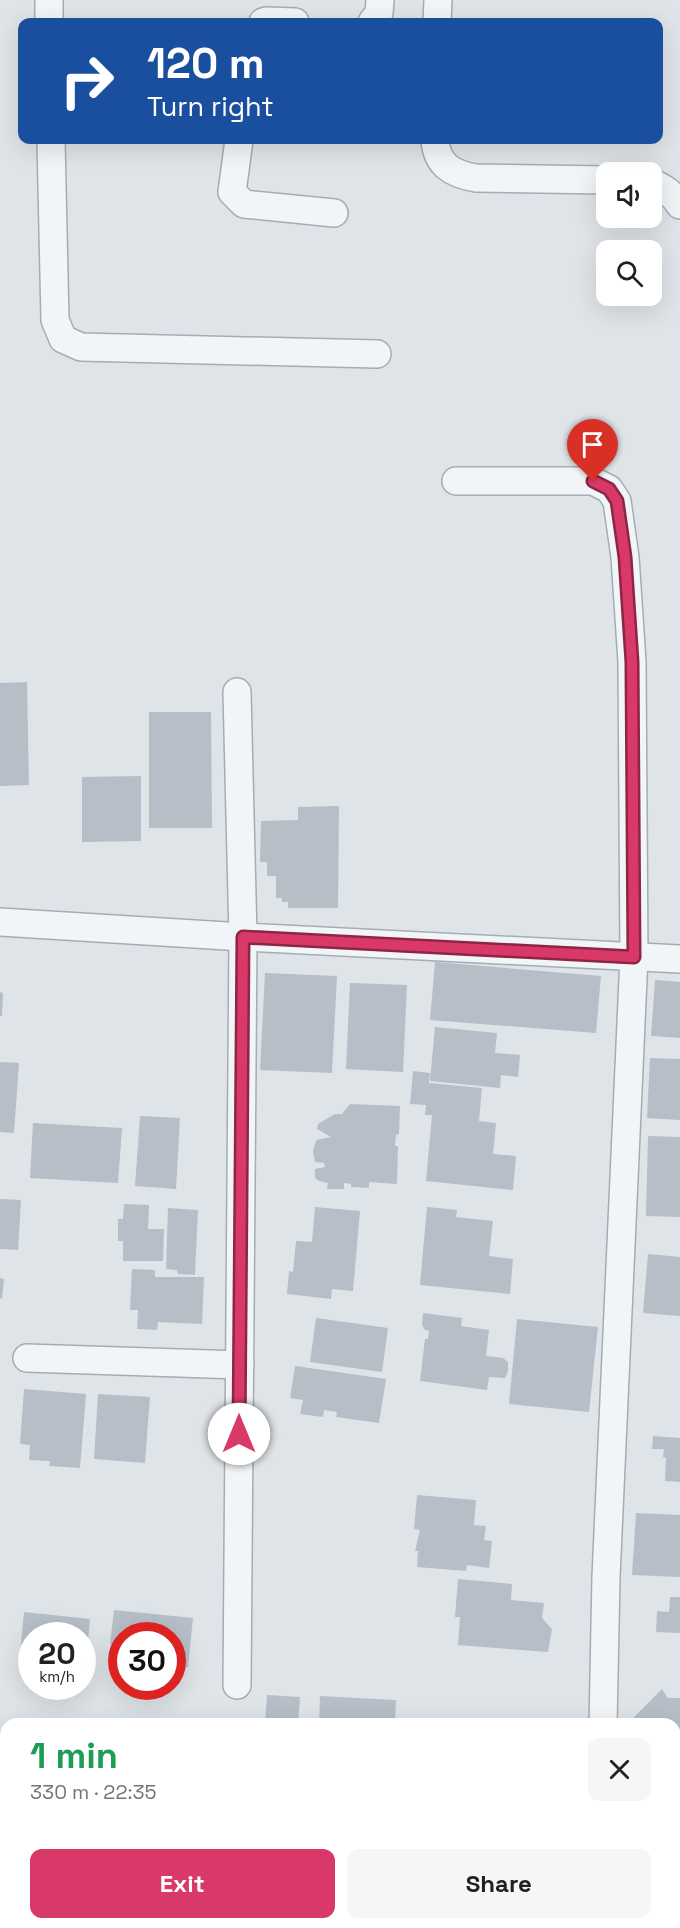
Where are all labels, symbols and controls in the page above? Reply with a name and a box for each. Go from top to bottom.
text: 120 m [147,37,265,90]
icon: right [48,42,126,120]
text: Turn right [147,89,274,124]
map controls [596,162,662,306]
button: sound [596,162,662,228]
button: search [596,240,662,306]
pin [567,419,618,481]
icon: arrive [576,428,609,461]
position arrow [207,1402,271,1466]
speed limit sign: 30 [108,1622,186,1700]
text: 20 [38,1634,76,1673]
text: km/h [39,1667,75,1686]
text: 1 min [30,1733,118,1779]
button: close [588,1738,651,1801]
text: 330 m · 22:35 [30,1779,157,1805]
button: Exit [30,1849,335,1918]
button: Share [347,1849,651,1918]

